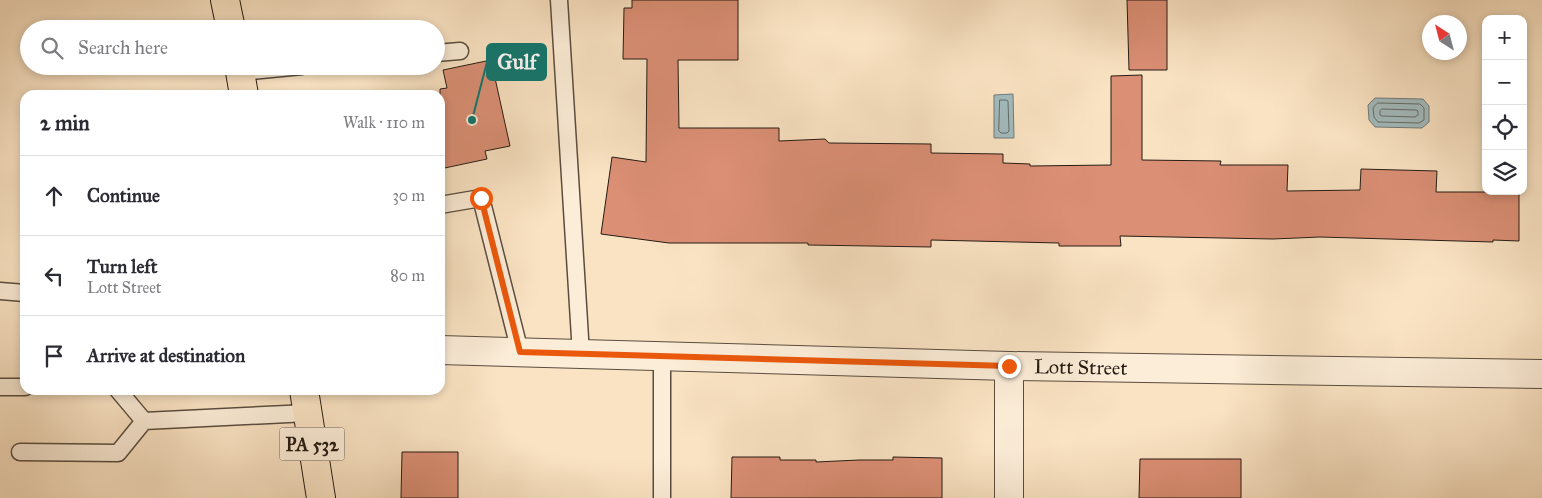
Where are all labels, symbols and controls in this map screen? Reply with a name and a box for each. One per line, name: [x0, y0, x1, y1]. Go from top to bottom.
north arrow: [1422, 15, 1467, 60]
map controls: [1482, 15, 1527, 195]
button: +: [1482, 15, 1527, 60]
search box: [20, 20, 445, 75]
icon: search: [38, 34, 66, 62]
text: Search here: [78, 36, 168, 59]
callout: Gulf: [487, 44, 546, 80]
text: Gulf: [497, 49, 541, 75]
button: −: [1482, 60, 1527, 105]
button: locate: [1482, 105, 1527, 150]
text: 2 min: [40, 110, 90, 136]
text: Walk · 110 m: [343, 113, 425, 132]
button: layers: [1482, 150, 1527, 195]
icon: ahead: [40, 182, 68, 210]
text: Continue: [87, 184, 160, 207]
text: 30 m: [392, 186, 425, 205]
route start: [470, 187, 493, 210]
text: Turn left: [87, 255, 157, 278]
icon: left: [40, 262, 68, 290]
text: 80 m: [390, 266, 425, 285]
text: Lott Street: [87, 278, 162, 297]
icon: arrive: [40, 342, 68, 370]
text: Arrive at destination: [87, 344, 245, 367]
street label: Lott Street: [1034, 354, 1128, 380]
route end: [998, 355, 1021, 378]
road number: PA 532: [280, 428, 344, 460]

